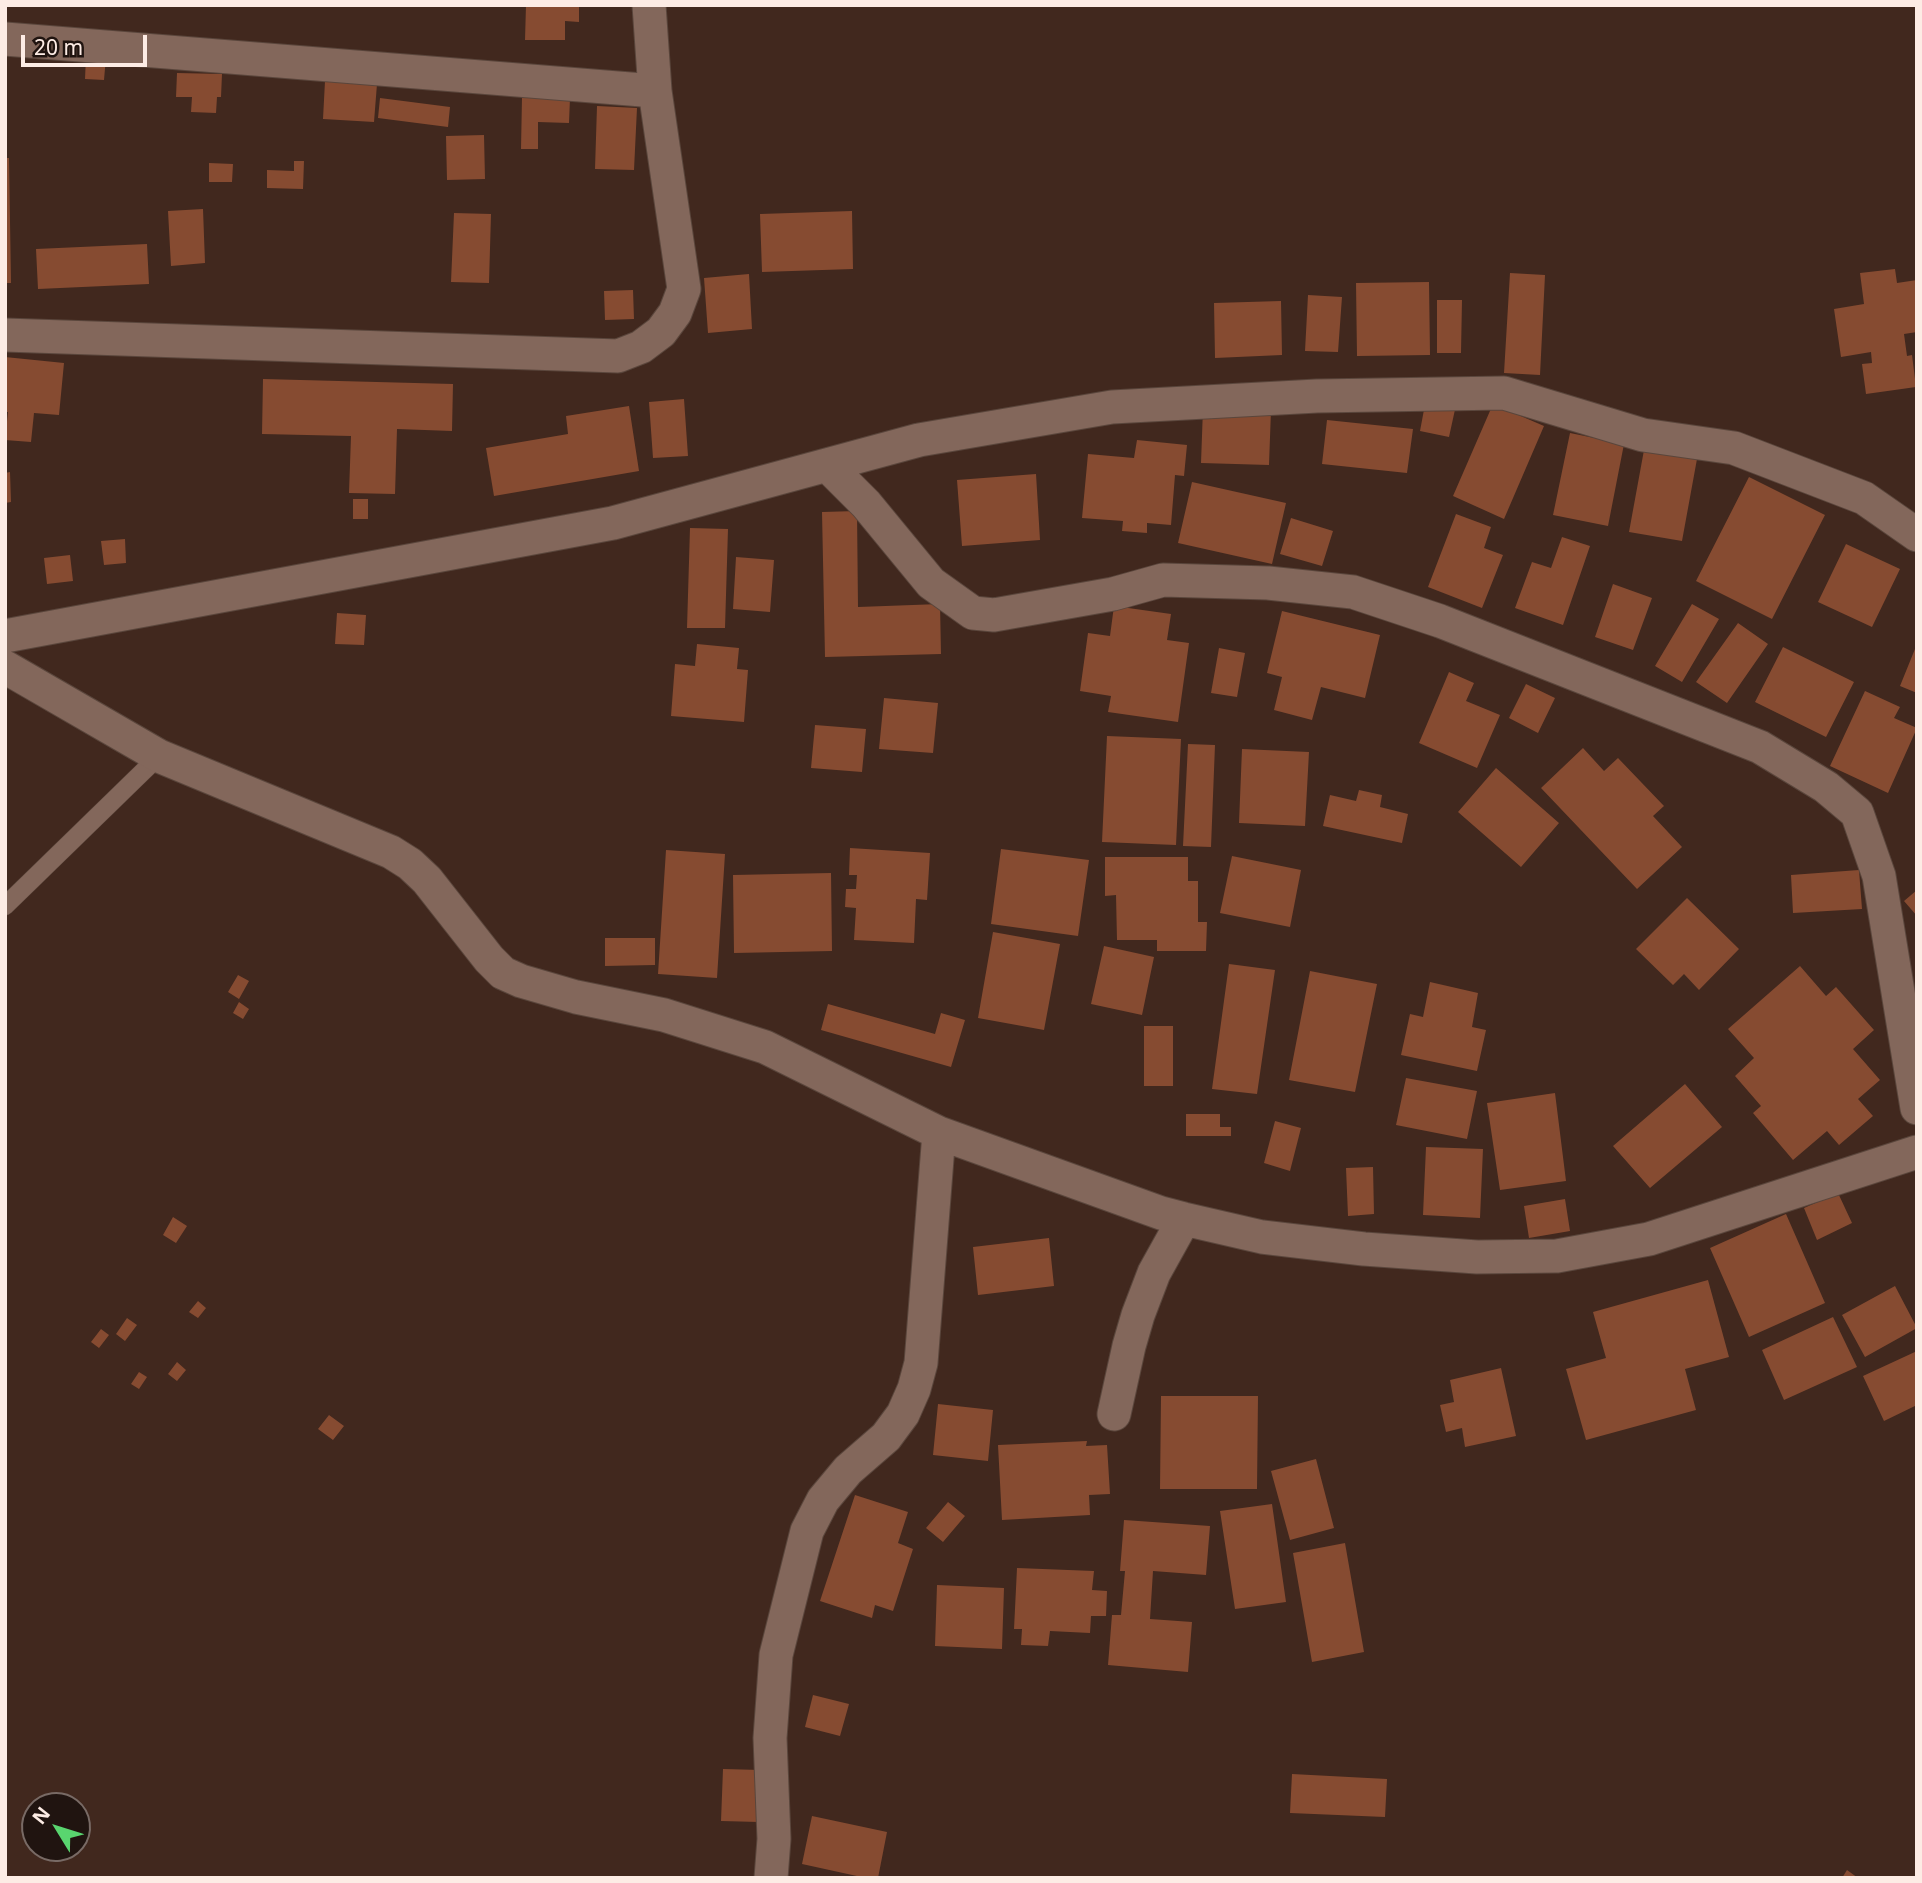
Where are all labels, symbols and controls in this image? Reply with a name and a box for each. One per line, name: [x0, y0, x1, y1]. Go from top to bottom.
scale bar: [24, 21, 150, 65]
text: 20 m: [34, 33, 83, 61]
north arrow: [21, 1792, 91, 1862]
text: N: [26, 1801, 56, 1829]

